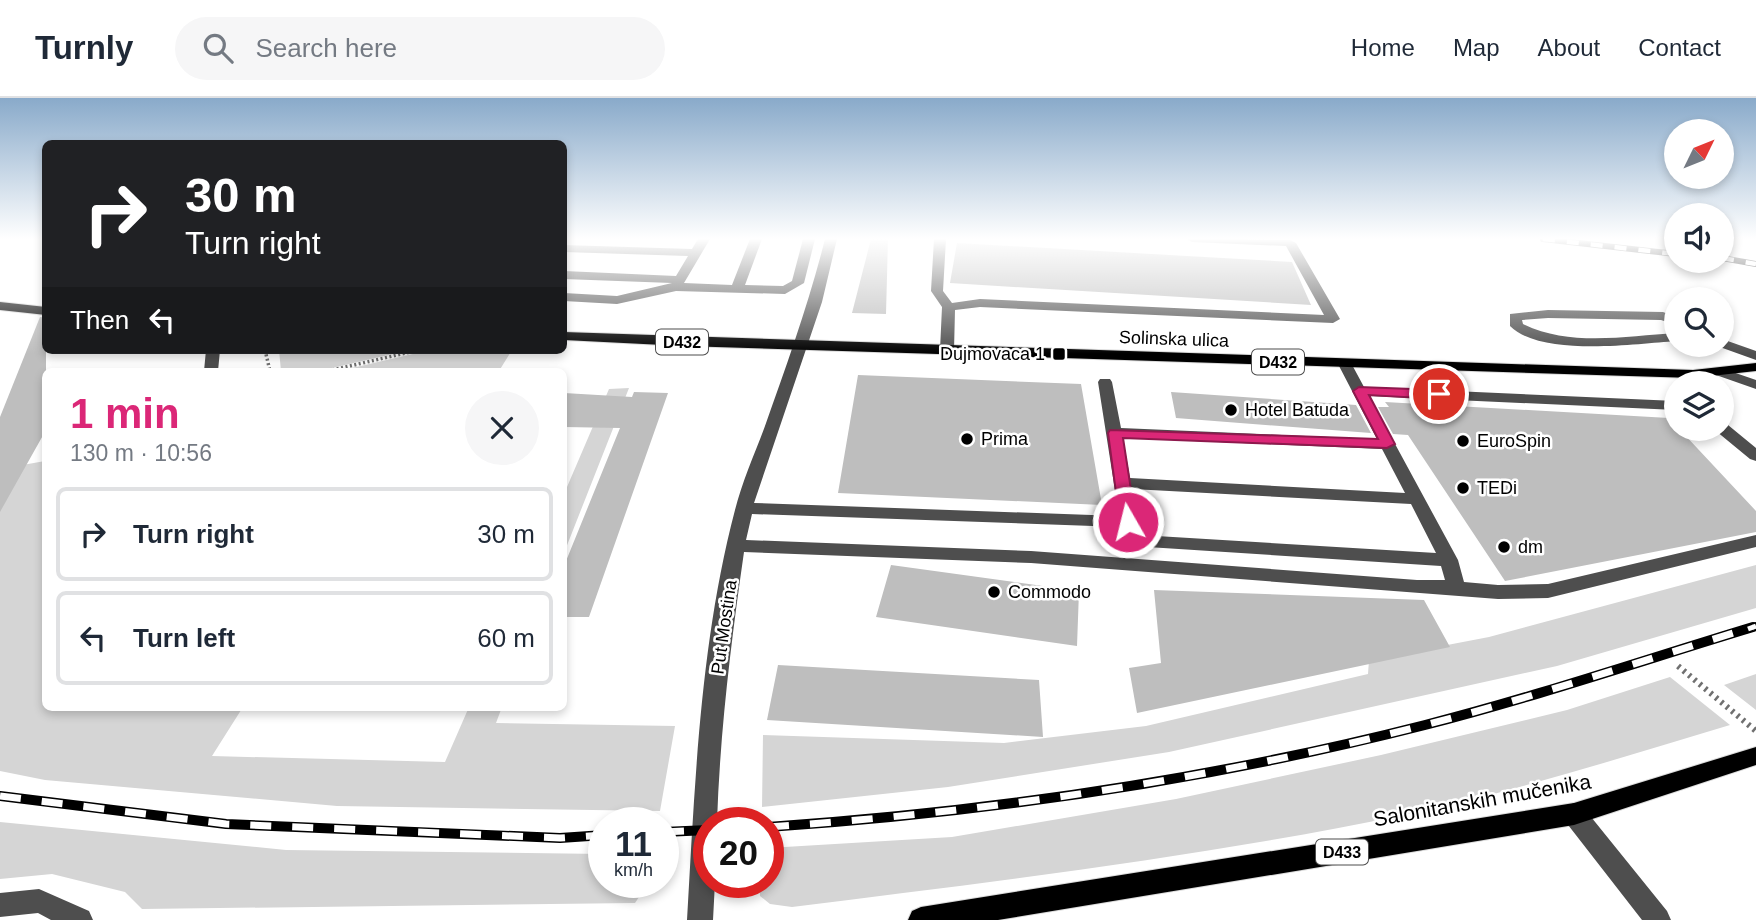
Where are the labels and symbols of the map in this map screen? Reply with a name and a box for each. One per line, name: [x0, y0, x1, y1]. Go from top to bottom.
north arrow: [1664, 119, 1734, 189]
street label: Solinska ulica: [1119, 327, 1230, 351]
road number: D432: [656, 330, 708, 354]
place label: Dujmovaca 1: [940, 344, 1045, 364]
marker: Dujmovaca 1: [1051, 346, 1067, 362]
road number: D432: [1252, 350, 1304, 374]
pin: [1409, 364, 1469, 424]
place label: Hotel Batuda: [1245, 400, 1350, 420]
marker: Hotel Batuda: [1223, 402, 1239, 418]
place label: Prima: [981, 429, 1029, 449]
marker: Prima: [959, 431, 975, 447]
place label: EuroSpin: [1477, 431, 1551, 451]
marker: EuroSpin: [1455, 433, 1471, 449]
place label: TEDi: [1477, 478, 1517, 498]
marker: TEDi: [1455, 480, 1471, 496]
position arrow: [1091, 485, 1165, 559]
place label: dm: [1518, 537, 1543, 557]
marker: dm: [1496, 539, 1512, 555]
street label: Put Mostina: [707, 578, 741, 675]
place label: Commodo: [1008, 582, 1091, 602]
marker: Commodo: [986, 584, 1002, 600]
street label: Salonitanskih mučenika: [1371, 769, 1593, 830]
speed limit sign: 20: [693, 807, 784, 898]
road number: D433: [1316, 839, 1368, 864]

